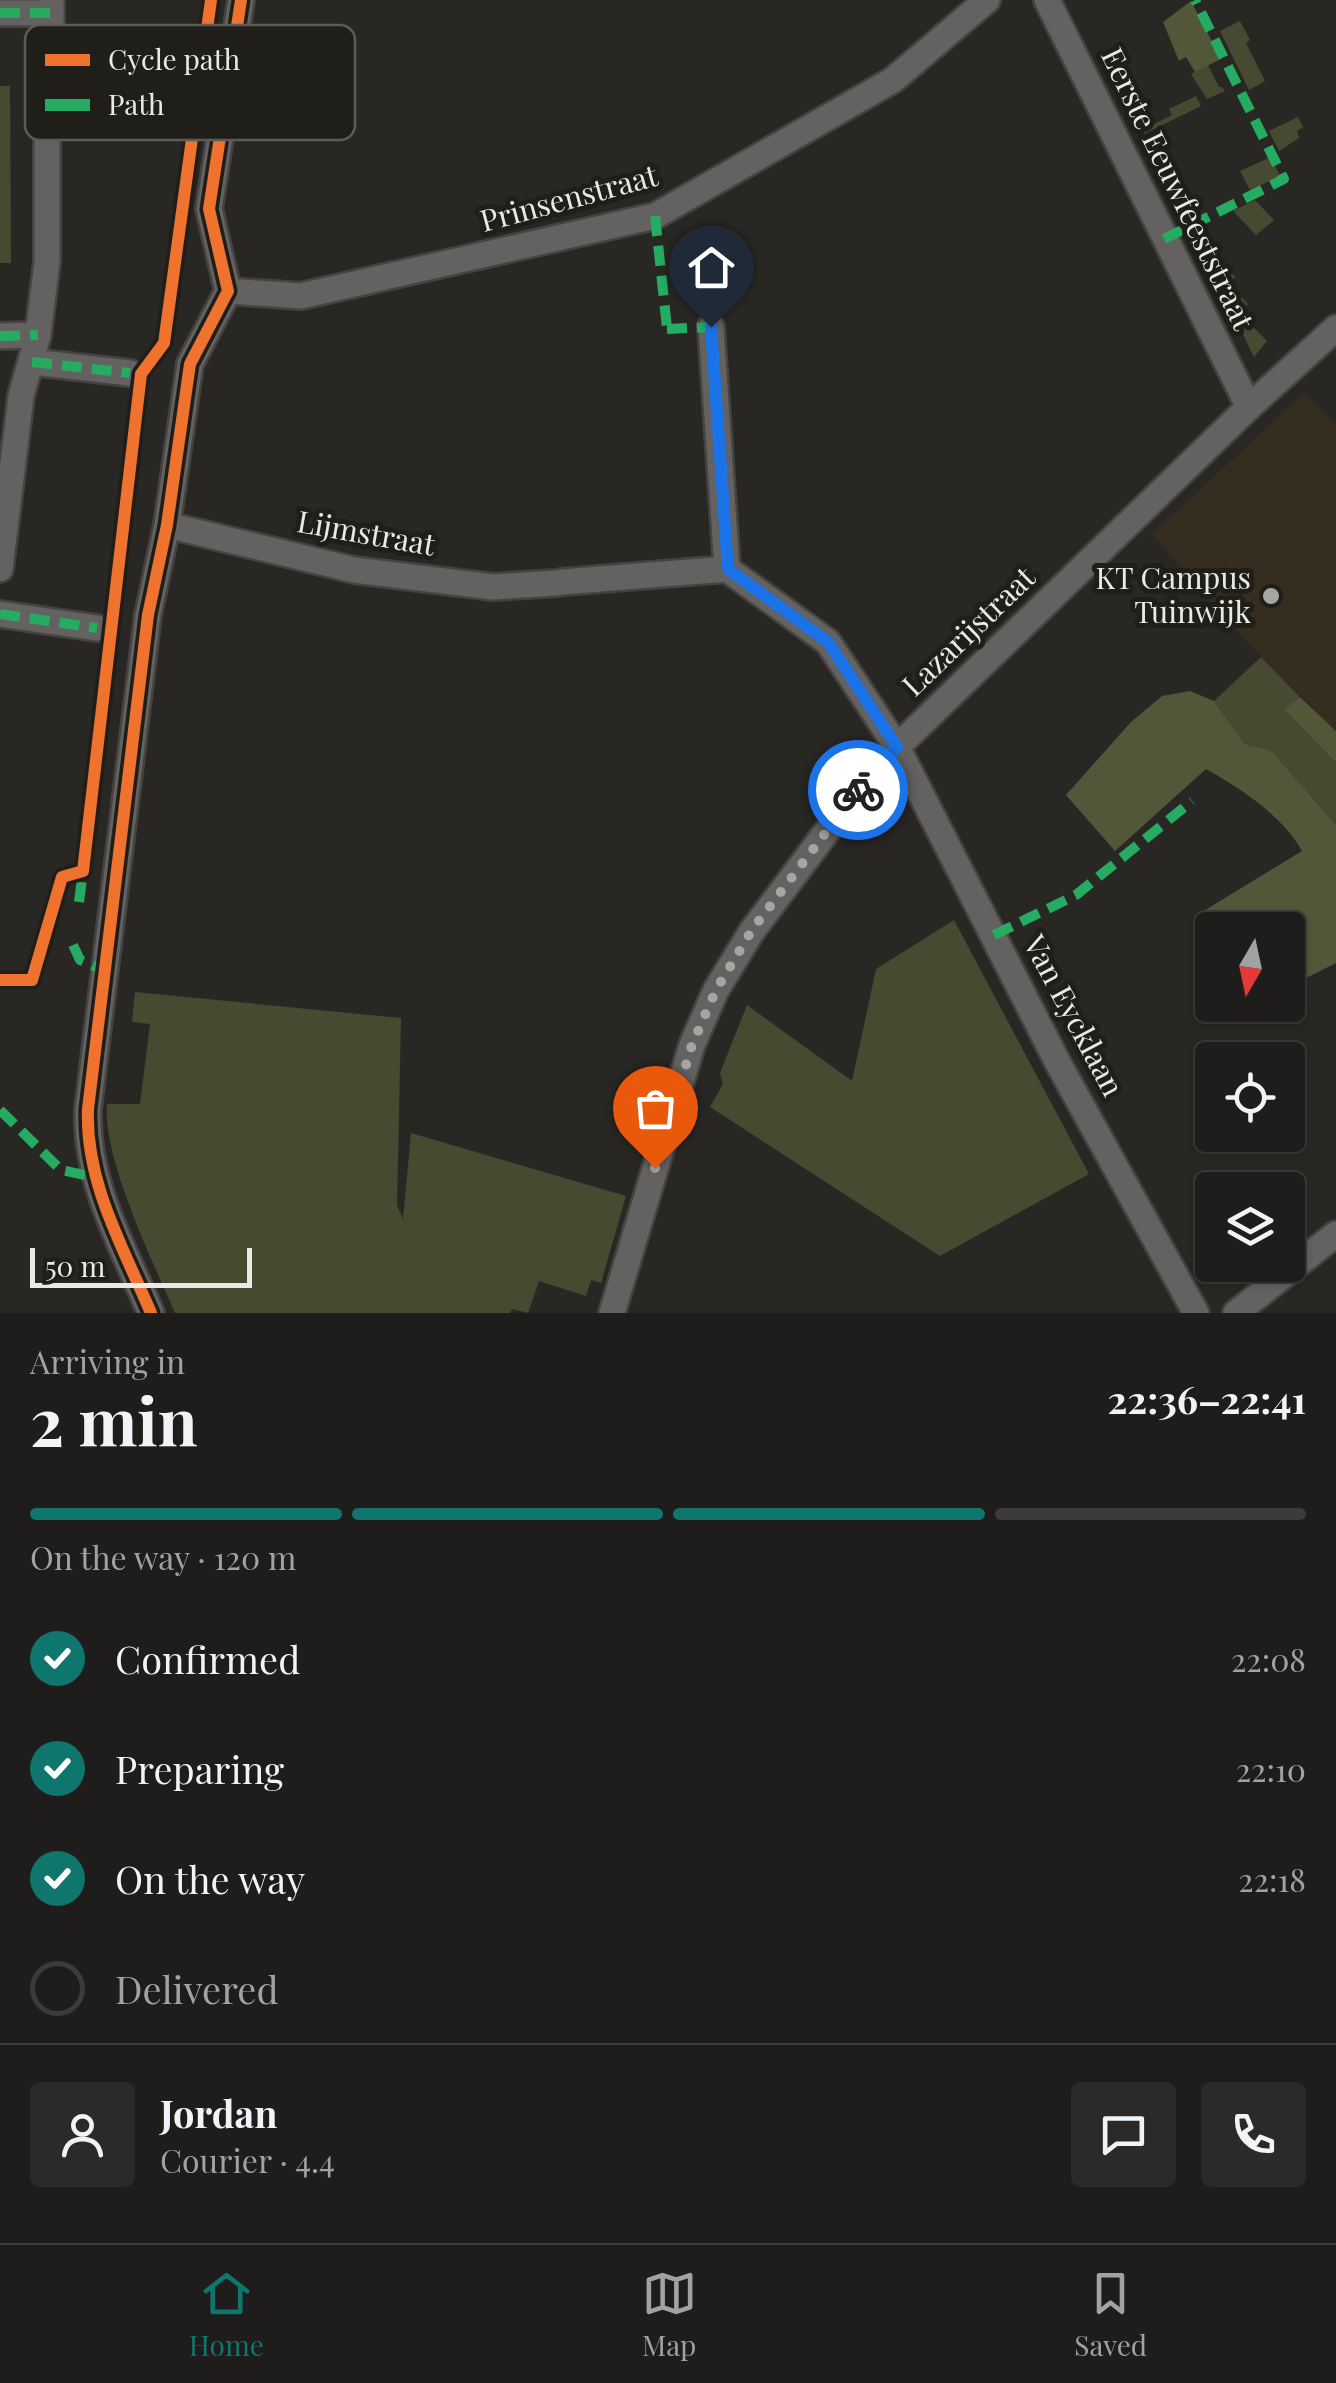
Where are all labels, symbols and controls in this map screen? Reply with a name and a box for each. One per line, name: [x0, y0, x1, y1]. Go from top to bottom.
legend: [25, 25, 355, 140]
text: Cycle path: [108, 40, 241, 77]
street label: Eerste Eeuwfeeststraat: [1093, 40, 1265, 336]
text: Path: [108, 85, 165, 122]
street label: Prinsenstraat: [475, 154, 662, 240]
pin: [669, 225, 754, 328]
icon: home: [684, 240, 739, 295]
street label: Lijmstraat: [294, 500, 439, 564]
street label: Lazarijstraat: [893, 557, 1043, 704]
place label: KT Campus Tuinwijk: [1095, 557, 1251, 631]
marker: KT Campus Tuinwijk: [1260, 585, 1282, 607]
courier: [808, 740, 908, 840]
icon: bike: [831, 763, 886, 818]
north arrow: [1195, 912, 1305, 1022]
map controls: [1195, 912, 1305, 1282]
street label: Van Eycklaan: [1015, 927, 1134, 1103]
button: locate: [1195, 1042, 1305, 1152]
pin: [613, 1066, 698, 1169]
icon: bag: [628, 1081, 683, 1136]
button: layers: [1195, 1172, 1305, 1282]
scale bar: [30, 1243, 252, 1288]
text: 50 m: [45, 1247, 105, 1284]
text: Arriving in: [30, 1339, 185, 1382]
text: 22:36–22:41: [1107, 1373, 1306, 1424]
text: 2 min: [30, 1376, 198, 1462]
text: On the way · 120 m: [30, 1535, 296, 1578]
icon: check: [30, 1631, 85, 1686]
text: Confirmed: [115, 1633, 300, 1684]
text: 22:08: [1231, 1637, 1306, 1680]
icon: check: [30, 1741, 85, 1796]
text: Preparing: [115, 1743, 284, 1794]
text: 22:10: [1236, 1747, 1306, 1790]
icon: check: [30, 1851, 85, 1906]
text: On the way: [115, 1853, 305, 1904]
text: 22:18: [1238, 1857, 1306, 1900]
text: Delivered: [115, 1963, 279, 2014]
button: person: [30, 2082, 135, 2187]
button: chat: [1071, 2082, 1176, 2187]
button: phone: [1201, 2082, 1306, 2187]
text: Jordan: [160, 2087, 278, 2138]
text: Courier · 4.4: [160, 2138, 335, 2181]
tab: Home: [189, 2266, 264, 2363]
tab: Map: [642, 2266, 697, 2363]
tab: Saved: [1074, 2266, 1147, 2363]

